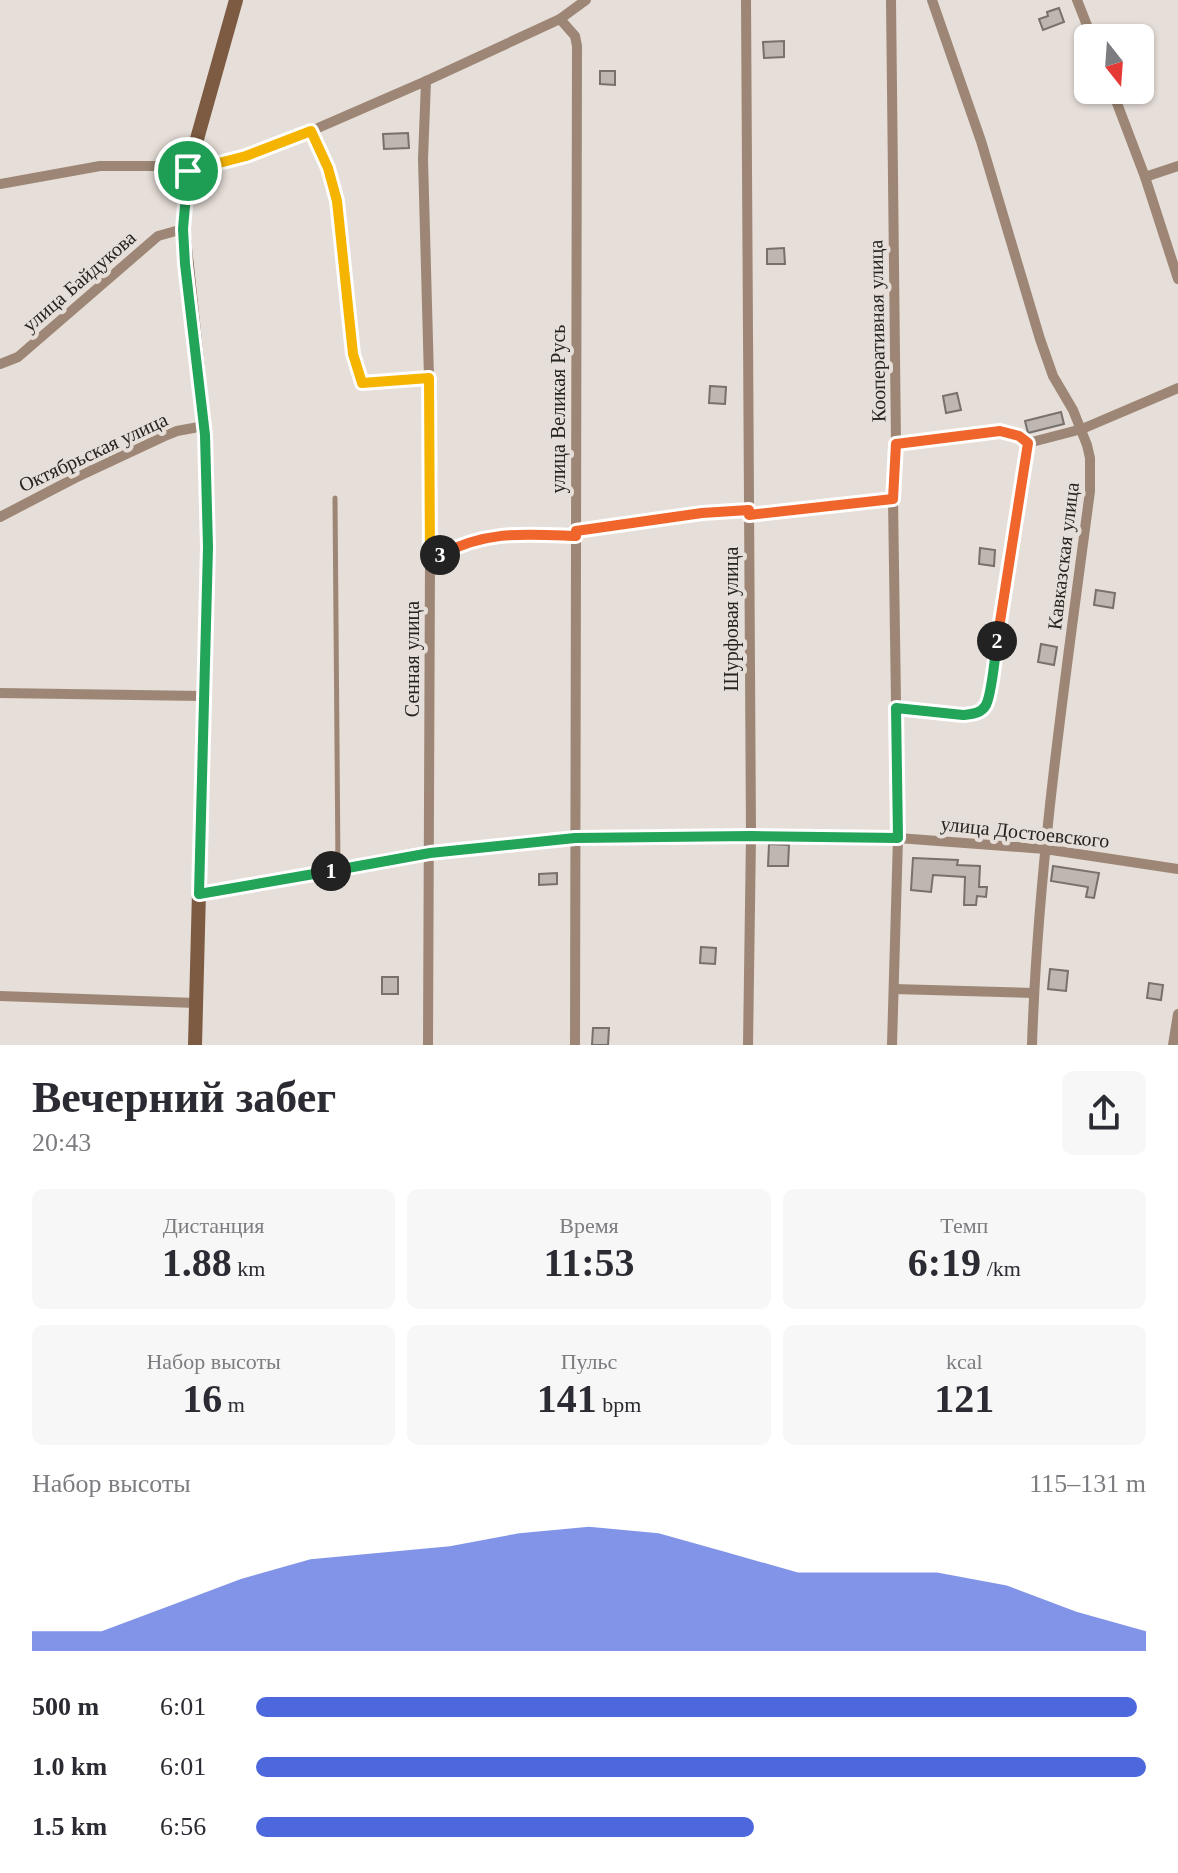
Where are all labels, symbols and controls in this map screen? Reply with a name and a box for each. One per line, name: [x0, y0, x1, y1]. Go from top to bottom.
north arrow: [1074, 24, 1154, 104]
map controls: [1074, 24, 1154, 104]
pin: [154, 137, 222, 205]
icon: arrive: [166, 149, 210, 193]
street label: улица Байдукова: [18, 226, 141, 337]
street label: Кооперативная улица: [864, 240, 891, 422]
street label: улица Великая Русь: [547, 325, 570, 493]
street label: Октябрьская улица: [15, 408, 171, 497]
street label: Кавказская улица: [1043, 481, 1084, 631]
pin: 3: [420, 535, 460, 575]
text: 3: [435, 542, 446, 567]
street label: Шурфовая улица: [720, 546, 743, 691]
street label: Сенная улица: [401, 601, 424, 717]
pin: 2: [977, 621, 1017, 661]
text: 2: [992, 628, 1003, 653]
street label: улица Достоевского: [939, 812, 1110, 853]
pin: 1: [311, 851, 351, 891]
text: 1: [326, 858, 337, 883]
button: share: [1062, 1071, 1146, 1155]
text: Вечерний забег: [32, 1073, 336, 1122]
text: 20:43: [32, 1128, 91, 1157]
text: Дистанция: [163, 1213, 264, 1238]
text: Время: [559, 1213, 619, 1238]
text: Темп: [940, 1213, 988, 1238]
text: 1.88: [162, 1240, 232, 1285]
text: 11:53: [543, 1240, 635, 1285]
text: 6:19: [908, 1240, 981, 1285]
text: km: [232, 1256, 265, 1281]
text: /km: [981, 1256, 1021, 1281]
text: Набор высоты: [146, 1349, 281, 1374]
text: Пульс: [561, 1349, 617, 1374]
text: kcal: [946, 1349, 983, 1374]
text: 16: [182, 1376, 222, 1421]
text: 141: [537, 1376, 597, 1421]
text: 121: [934, 1376, 994, 1421]
text: m: [222, 1392, 245, 1417]
text: bpm: [597, 1392, 641, 1417]
text: Набор высоты: [32, 1469, 191, 1498]
text: 115–131 m: [1029, 1469, 1146, 1498]
text: 500 m: [32, 1692, 99, 1721]
text: 6:01: [160, 1692, 206, 1721]
text: 1.0 km: [32, 1752, 107, 1781]
text: 6:01: [160, 1752, 206, 1781]
text: 1.5 km: [32, 1812, 107, 1841]
text: 6:56: [160, 1812, 206, 1841]

